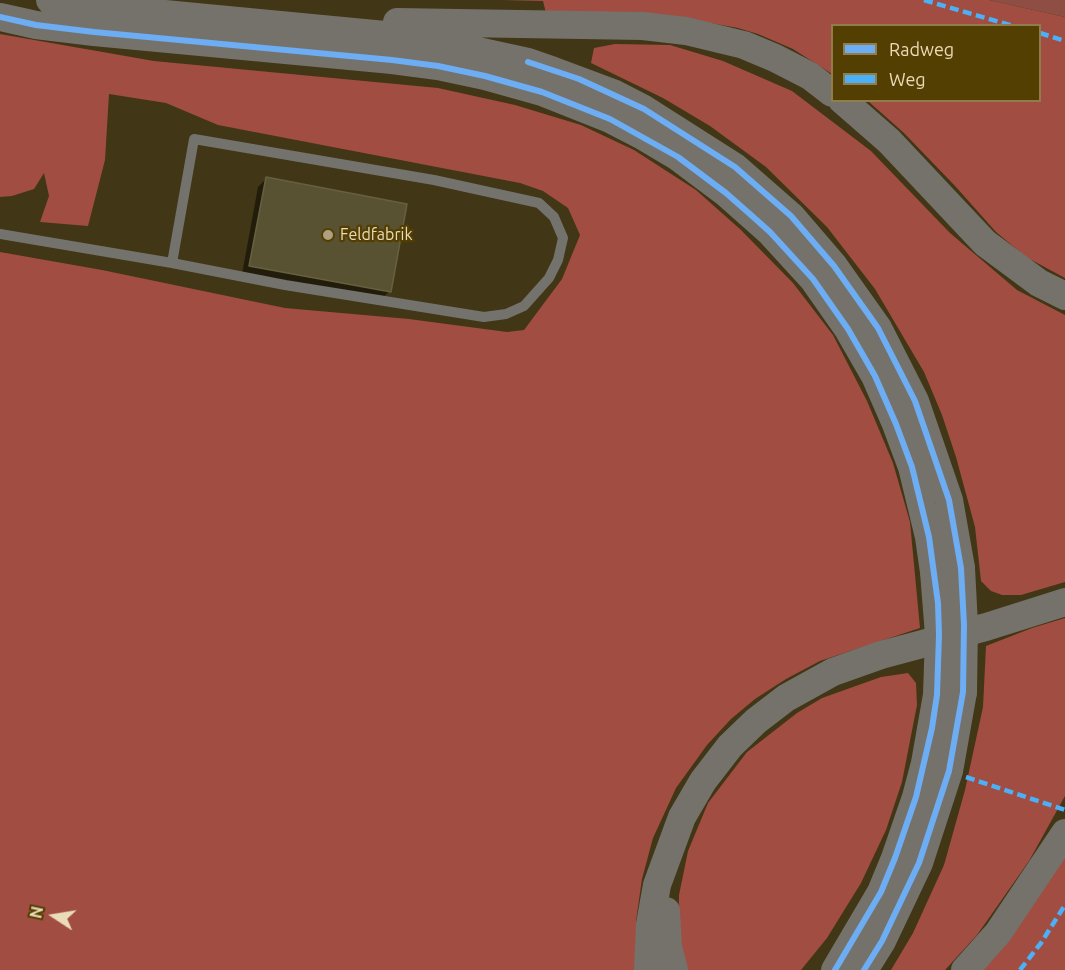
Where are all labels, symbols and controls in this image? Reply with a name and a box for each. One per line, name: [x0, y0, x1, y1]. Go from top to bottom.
legend: [831, 24, 1041, 102]
text: Radweg: [889, 39, 954, 59]
text: Weg: [889, 69, 926, 89]
place label: Feldfabrik: [340, 225, 412, 245]
marker: Feldfabrik: [321, 228, 335, 242]
north arrow: [24, 886, 84, 946]
text: N: [26, 905, 46, 920]

